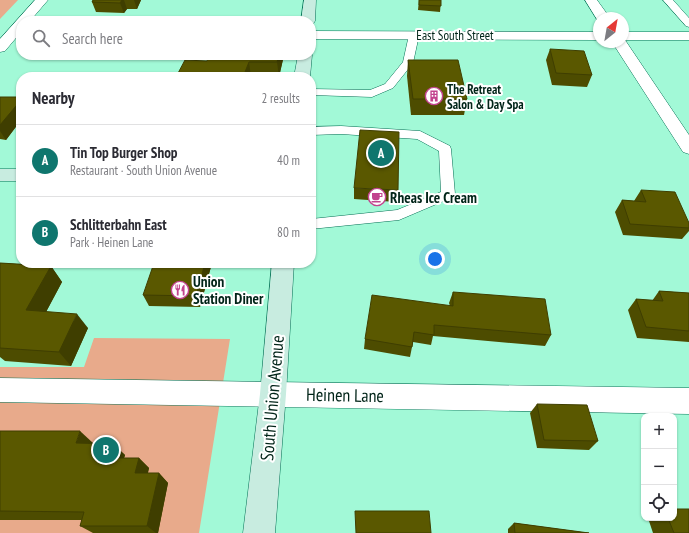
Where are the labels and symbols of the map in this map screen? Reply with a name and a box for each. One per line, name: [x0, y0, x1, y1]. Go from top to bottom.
north arrow: [593, 12, 629, 48]
street label: East South Street: [416, 27, 494, 44]
place label: The Retreat Salon & Day Spa: [447, 81, 524, 113]
building icon: The Retreat Salon & Day Spa: [424, 86, 444, 106]
pin: A: [368, 138, 394, 168]
cafe icon: Rheas Ice Cream: [367, 187, 387, 207]
place label: Rheas Ice Cream: [390, 188, 477, 207]
your location: [425, 249, 445, 269]
place label: Union Station Diner: [193, 272, 264, 308]
restaurant icon: Union Station Diner: [170, 280, 190, 300]
street label: South Union Avenue: [255, 334, 289, 462]
street label: Heinen Lane: [306, 383, 384, 407]
pin: B: [93, 435, 119, 465]

